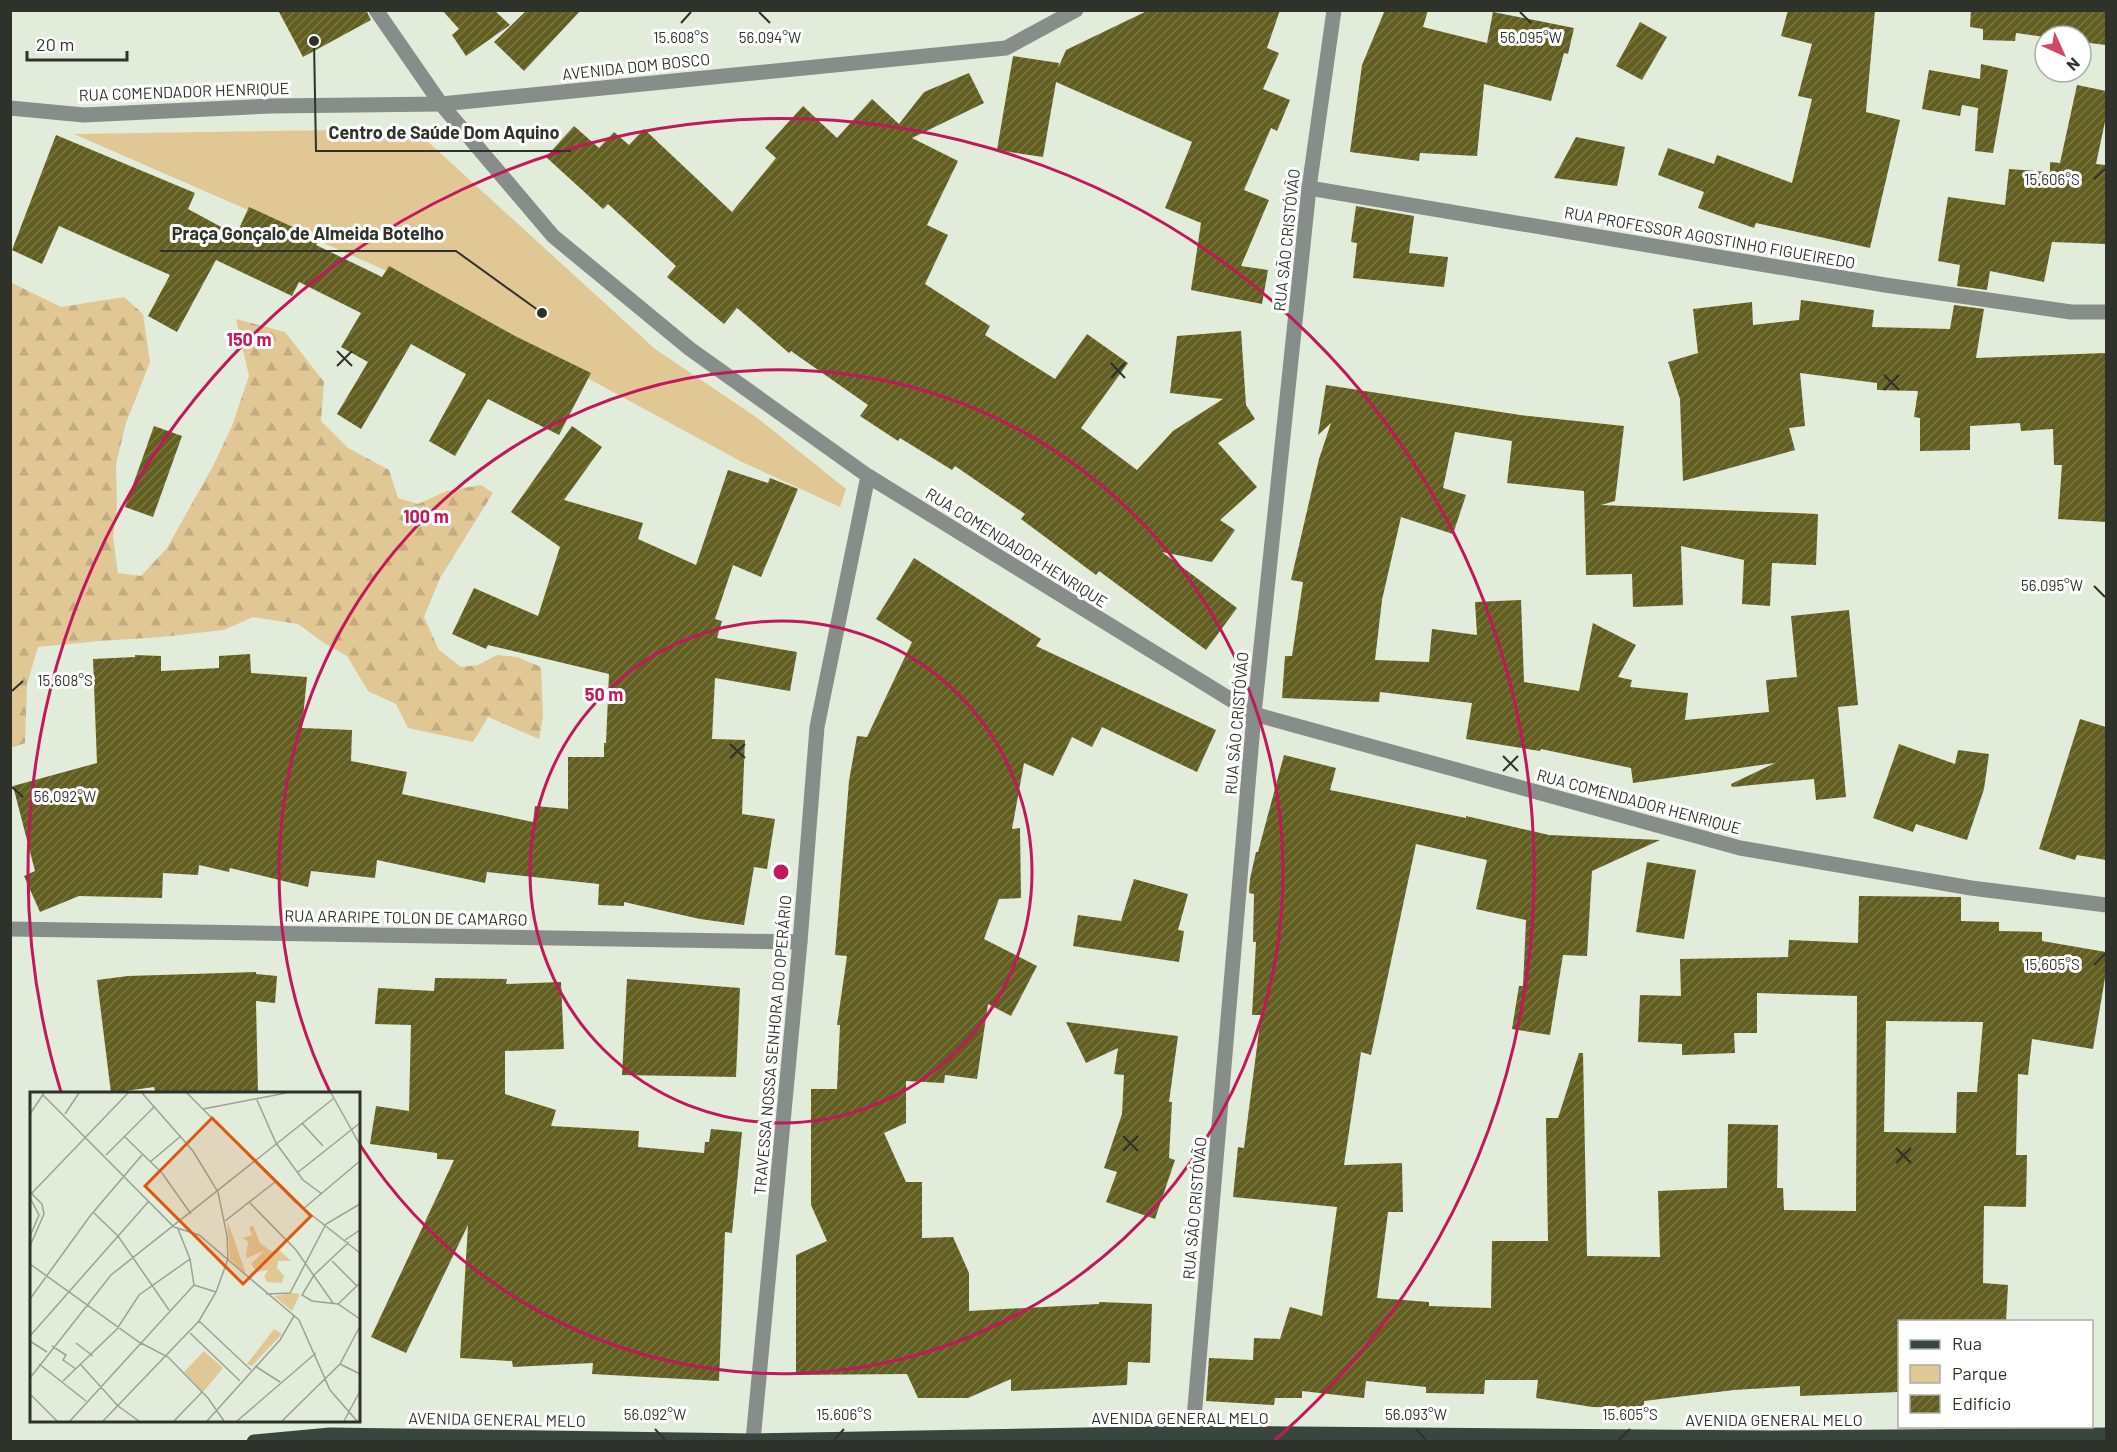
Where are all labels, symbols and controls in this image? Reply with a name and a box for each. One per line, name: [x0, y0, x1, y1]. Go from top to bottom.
scale bar: [27, 24, 128, 62]
north arrow: [2033, 24, 2093, 84]
text: 15.608°S: [653, 28, 709, 46]
text: 56.094°W: [739, 28, 801, 46]
text: 56.095°W: [1500, 28, 1562, 46]
text: 20 m: [36, 33, 74, 55]
street label: AVENIDA DOM BOSCO: [561, 49, 711, 83]
text: N: [2063, 54, 2084, 75]
street label: RUA COMENDADOR HENRIQUE: [78, 78, 290, 104]
callout: Centro de Saúde Dom Aquino: [316, 115, 571, 151]
text: Centro de Saúde Dom Aquino: [329, 121, 559, 143]
street label: RUA SÃO CRISTÓVÃO: [1269, 168, 1303, 312]
text: 15.606°S: [2024, 170, 2080, 188]
street label: RUA PROFESSOR AGOSTINHO FIGUEIREDO: [1563, 202, 1857, 272]
callout: Praça Gonçalo de Almeida Botelho: [160, 215, 456, 251]
text: Praça Gonçalo de Almeida Botelho: [172, 222, 444, 244]
text: 150 m: [227, 328, 271, 350]
street label: RUA COMENDADOR HENRIQUE: [923, 483, 1111, 611]
text: 100 m: [403, 505, 449, 527]
text: 56.095°W: [2021, 576, 2083, 594]
street label: RUA SÃO CRISTÓVÃO: [1220, 651, 1252, 795]
text: 15.608°S: [37, 671, 93, 689]
text: 50 m: [585, 683, 623, 705]
street label: RUA COMENDADOR HENRIQUE: [1535, 765, 1743, 837]
text: 56.092°W: [34, 787, 96, 805]
centre of rings: [771, 862, 791, 882]
street label: TRAVESSA NOSSA SENHORA DO OPERÁRIO: [749, 894, 795, 1196]
street label: RUA ARARIPE TOLON DE CAMARGO: [284, 905, 528, 929]
text: 15.605°S: [2024, 955, 2080, 973]
inset map: [30, 1092, 360, 1422]
street label: RUA SÃO CRISTÓVÃO: [1178, 1136, 1210, 1280]
legend: [1898, 1320, 2093, 1428]
text: Rua: [1952, 1332, 1982, 1354]
text: Parque: [1952, 1362, 2007, 1384]
text: Edifício: [1952, 1392, 2011, 1414]
text: 56.092°W: [624, 1405, 686, 1423]
text: 15.606°S: [816, 1405, 872, 1423]
text: 56.093°W: [1385, 1405, 1447, 1423]
text: 15.605°S: [1602, 1405, 1658, 1423]
street label: AVENIDA GENERAL MELO: [408, 1408, 586, 1430]
street label: AVENIDA GENERAL MELO: [1091, 1408, 1269, 1427]
street label: AVENIDA GENERAL MELO: [1685, 1410, 1863, 1429]

